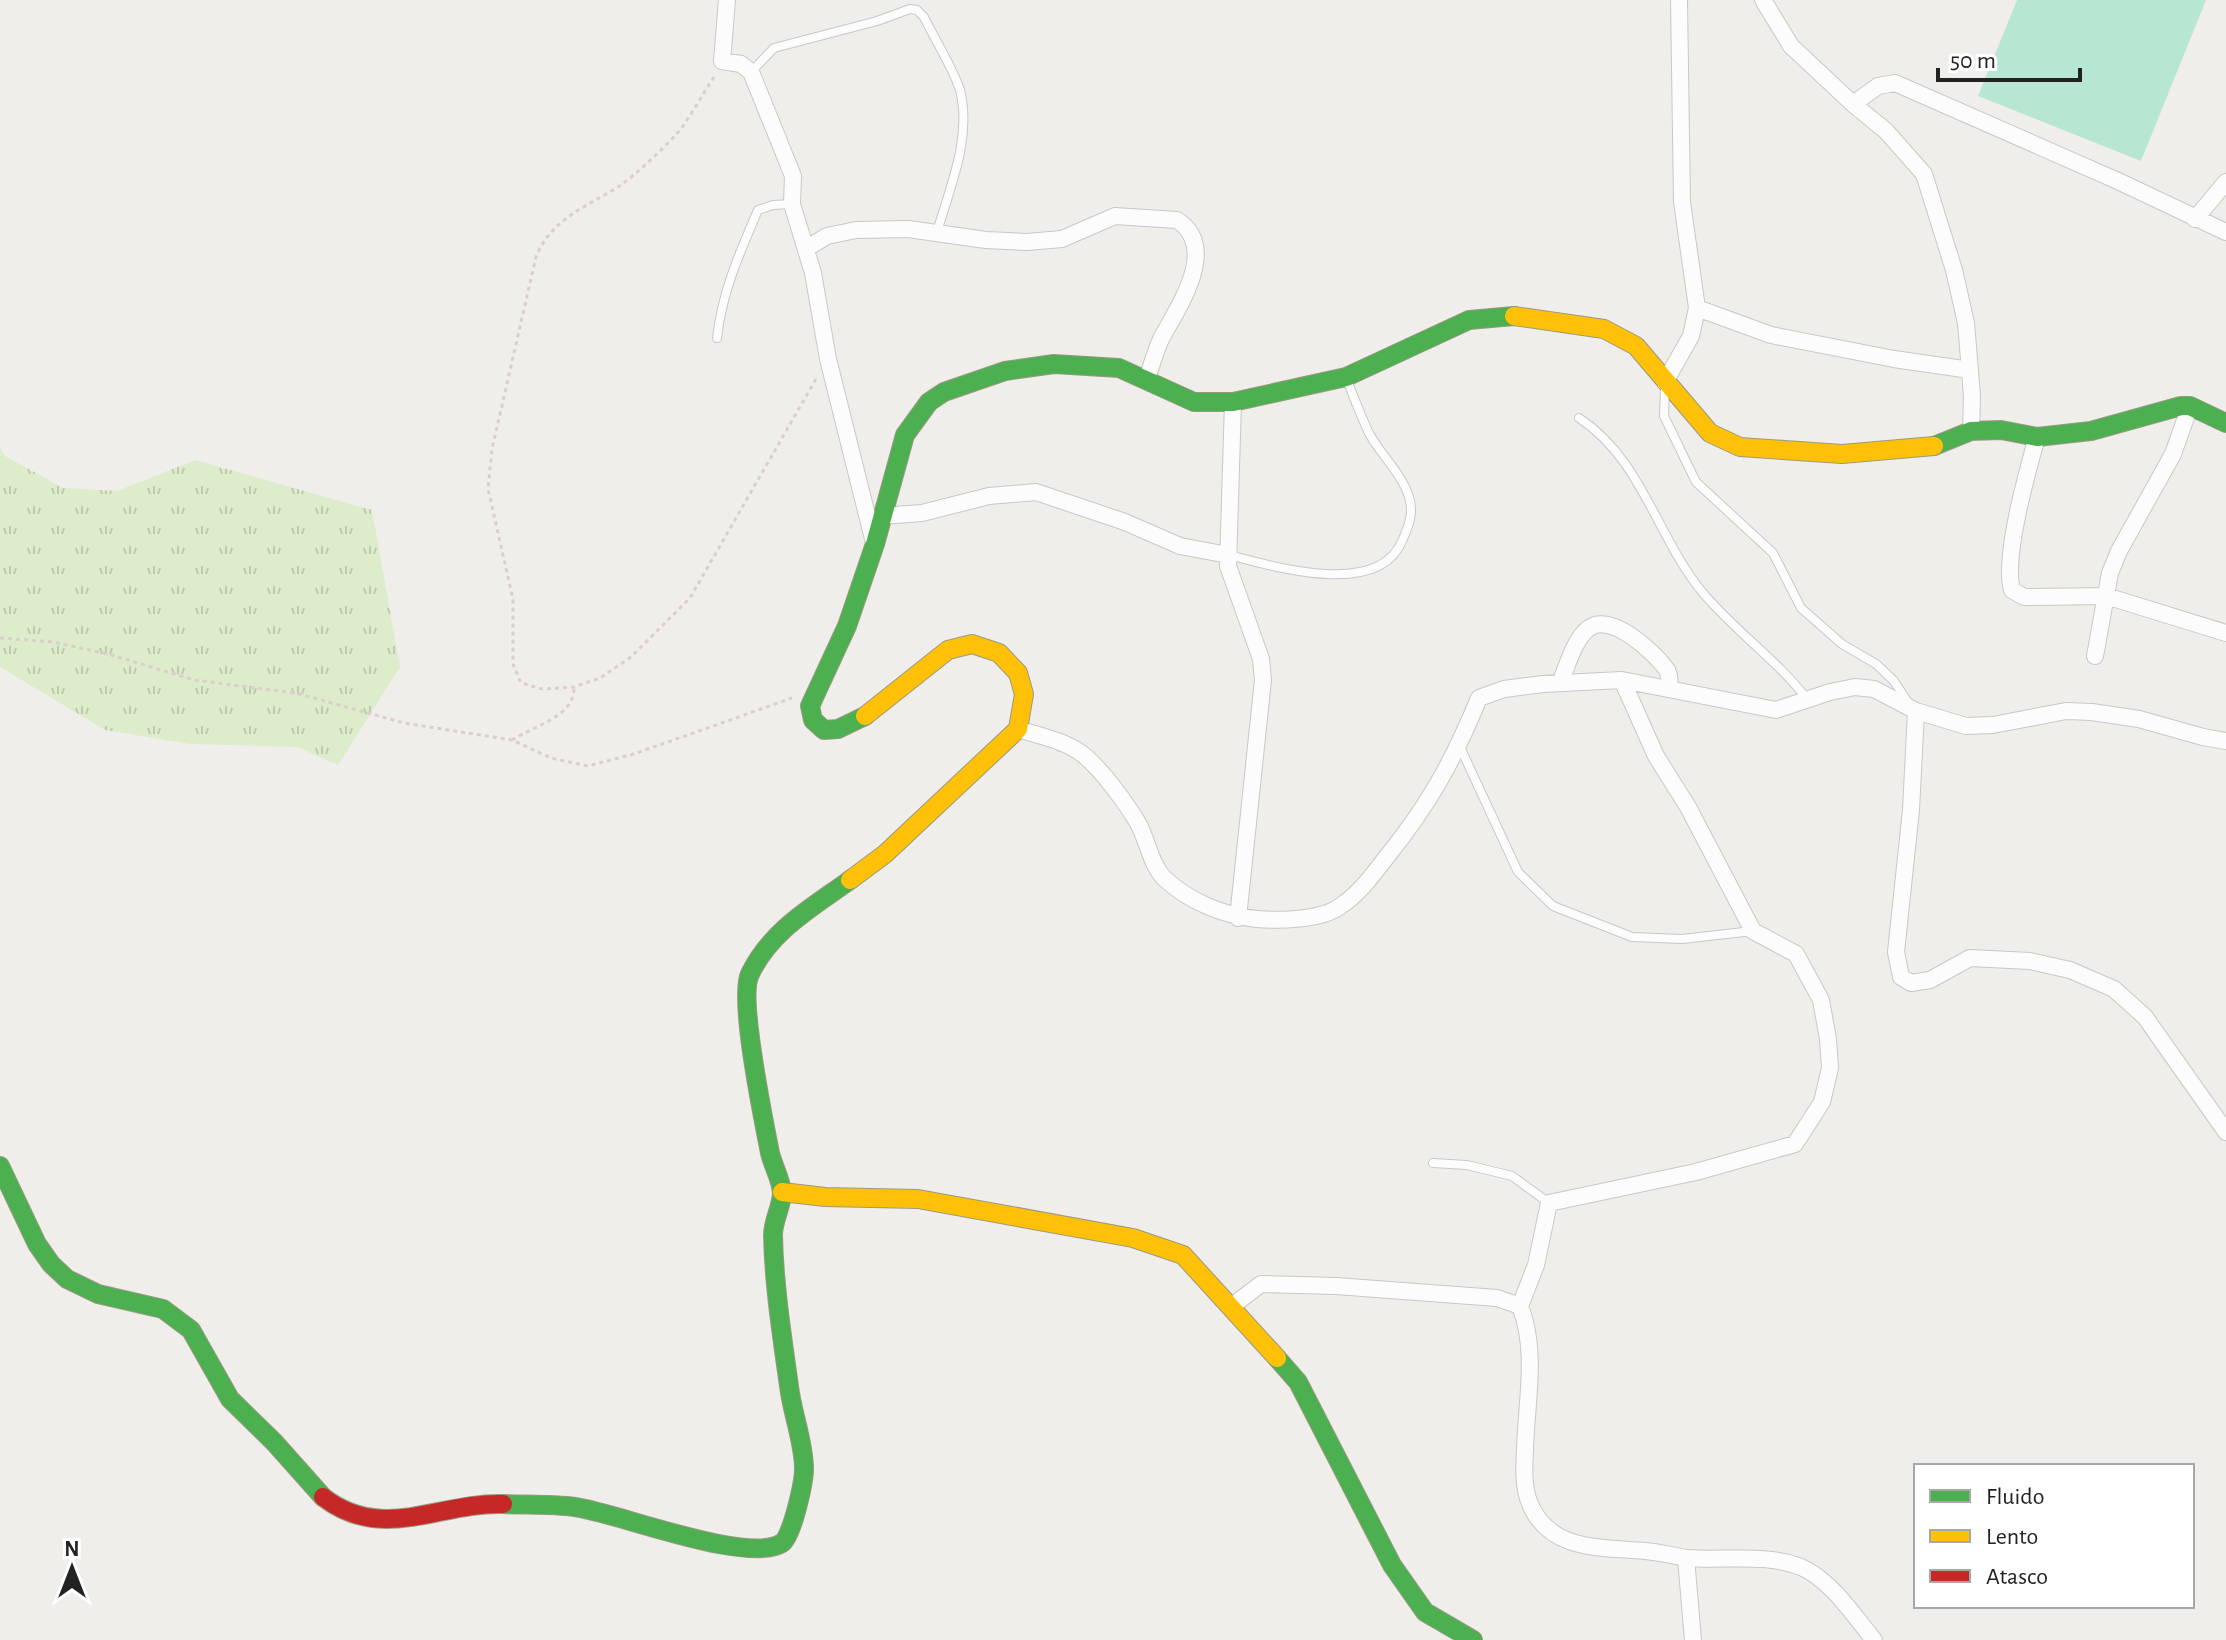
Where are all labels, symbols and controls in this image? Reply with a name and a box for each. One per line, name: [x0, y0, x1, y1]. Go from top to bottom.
scale bar: [1938, 32, 2080, 82]
text: 50 m: [1950, 49, 1996, 73]
legend: [1914, 1464, 2194, 1608]
text: Fluido: [1986, 1485, 2045, 1509]
text: Lento: [1986, 1525, 2038, 1549]
north arrow: [32, 1528, 112, 1608]
text: N: [64, 1538, 80, 1560]
text: Atasco: [1986, 1565, 2048, 1589]

